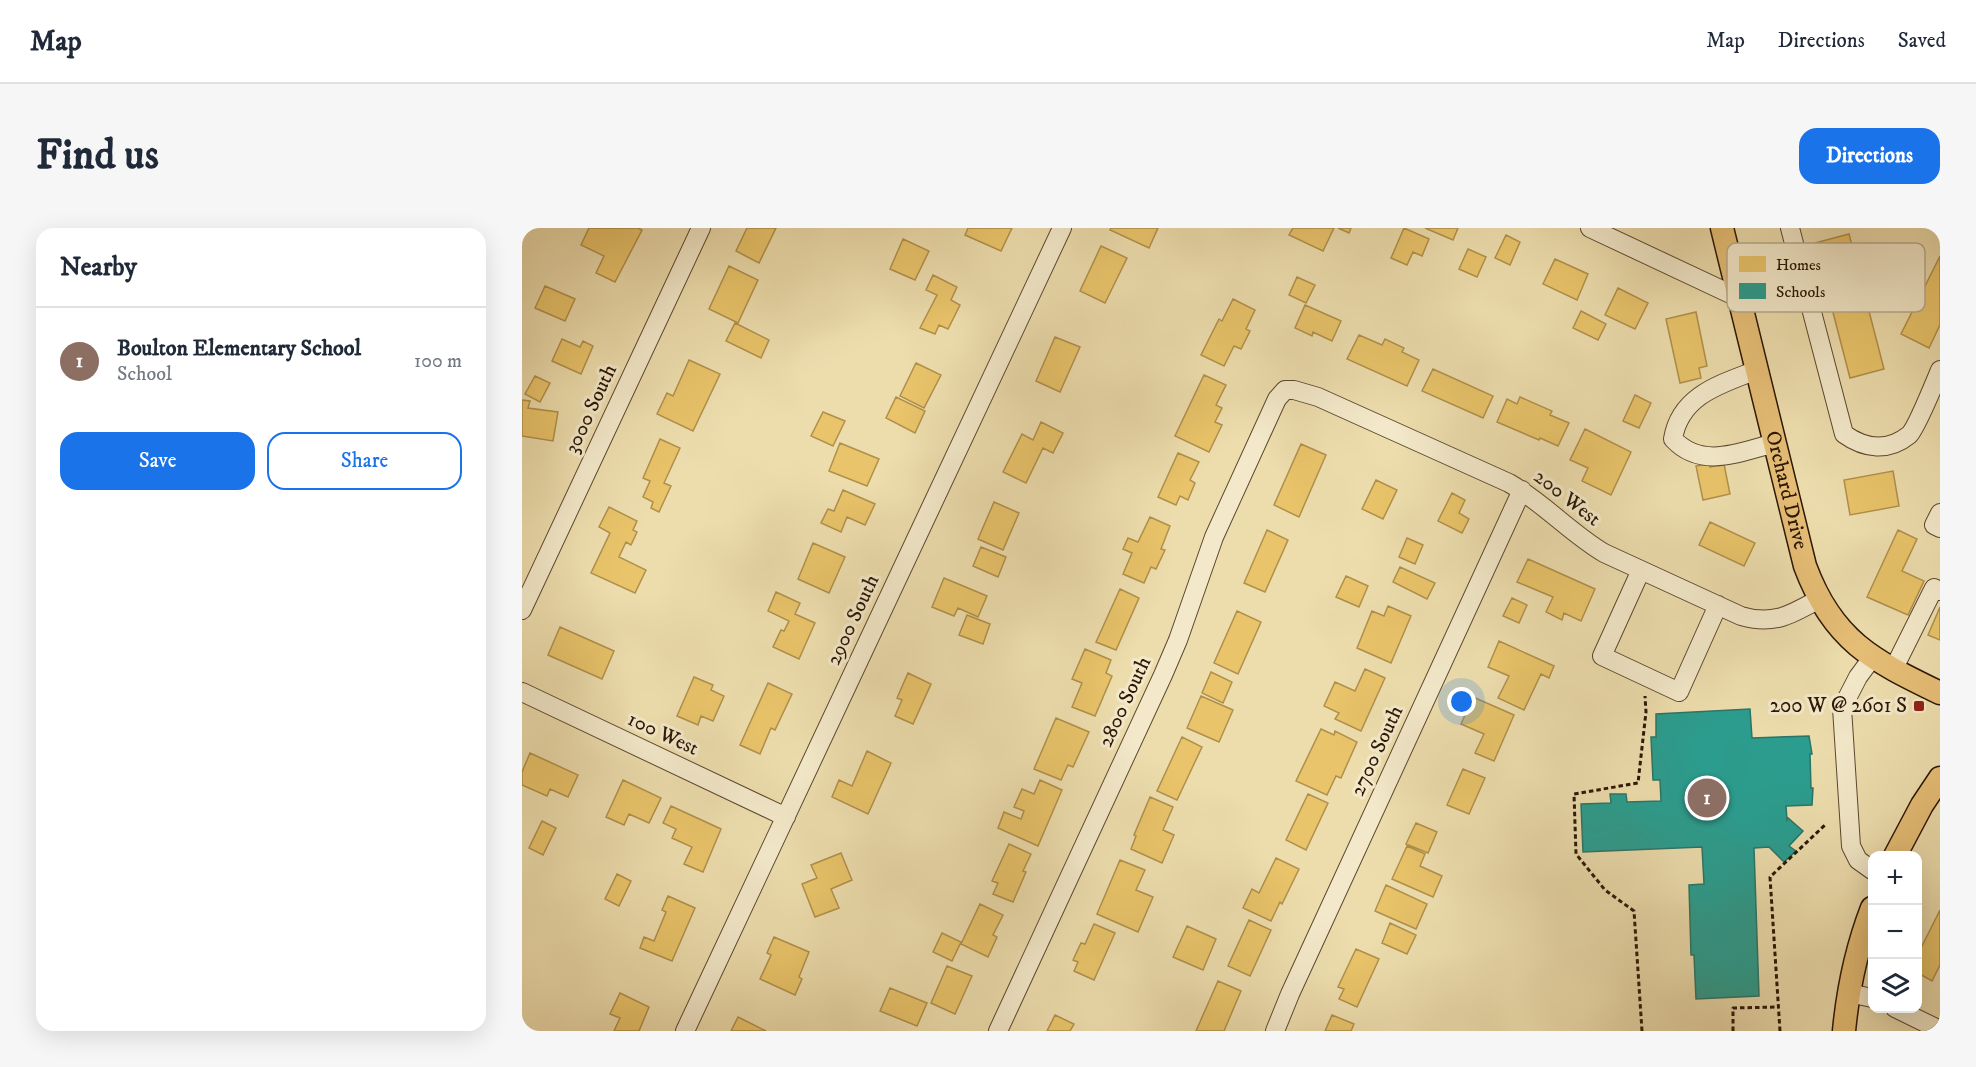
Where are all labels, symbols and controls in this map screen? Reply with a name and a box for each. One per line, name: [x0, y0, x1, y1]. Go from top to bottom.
text: Map: [30, 24, 82, 59]
text: Map: [1706, 28, 1745, 54]
text: Directions: [1778, 28, 1865, 54]
text: Saved: [1898, 28, 1946, 54]
button: Directions: [1799, 128, 1940, 184]
text: Find us: [36, 130, 159, 182]
legend: [1727, 243, 1925, 312]
text: Nearby: [60, 251, 137, 284]
text: Homes: [1776, 255, 1821, 275]
text: Schools: [1776, 282, 1825, 302]
text: Boulton Elementary School: [117, 335, 361, 362]
text: 1: [76, 349, 83, 374]
text: 100 m: [414, 349, 462, 374]
street label: 3000 South: [559, 360, 623, 458]
text: School: [117, 362, 172, 387]
street label: Orchard Drive: [1759, 428, 1814, 552]
button: Save: [60, 432, 255, 490]
button: Share: [267, 432, 462, 490]
street label: 200 West: [1528, 464, 1606, 532]
street label: 2900 South: [821, 571, 885, 669]
street label: 2800 South: [1093, 653, 1157, 751]
your location: [1447, 687, 1476, 716]
place label: 200 W @ 2601 S: [1770, 693, 1907, 719]
marker: 200 W @ 2601 S: [1912, 699, 1926, 713]
street label: 2700 South: [1345, 702, 1409, 800]
street label: 100 West: [623, 706, 703, 762]
pin: 1: [1688, 776, 1726, 820]
map controls: [1868, 851, 1922, 1013]
button: +: [1868, 851, 1922, 905]
button: −: [1868, 905, 1922, 959]
button: layers: [1868, 959, 1922, 1013]

